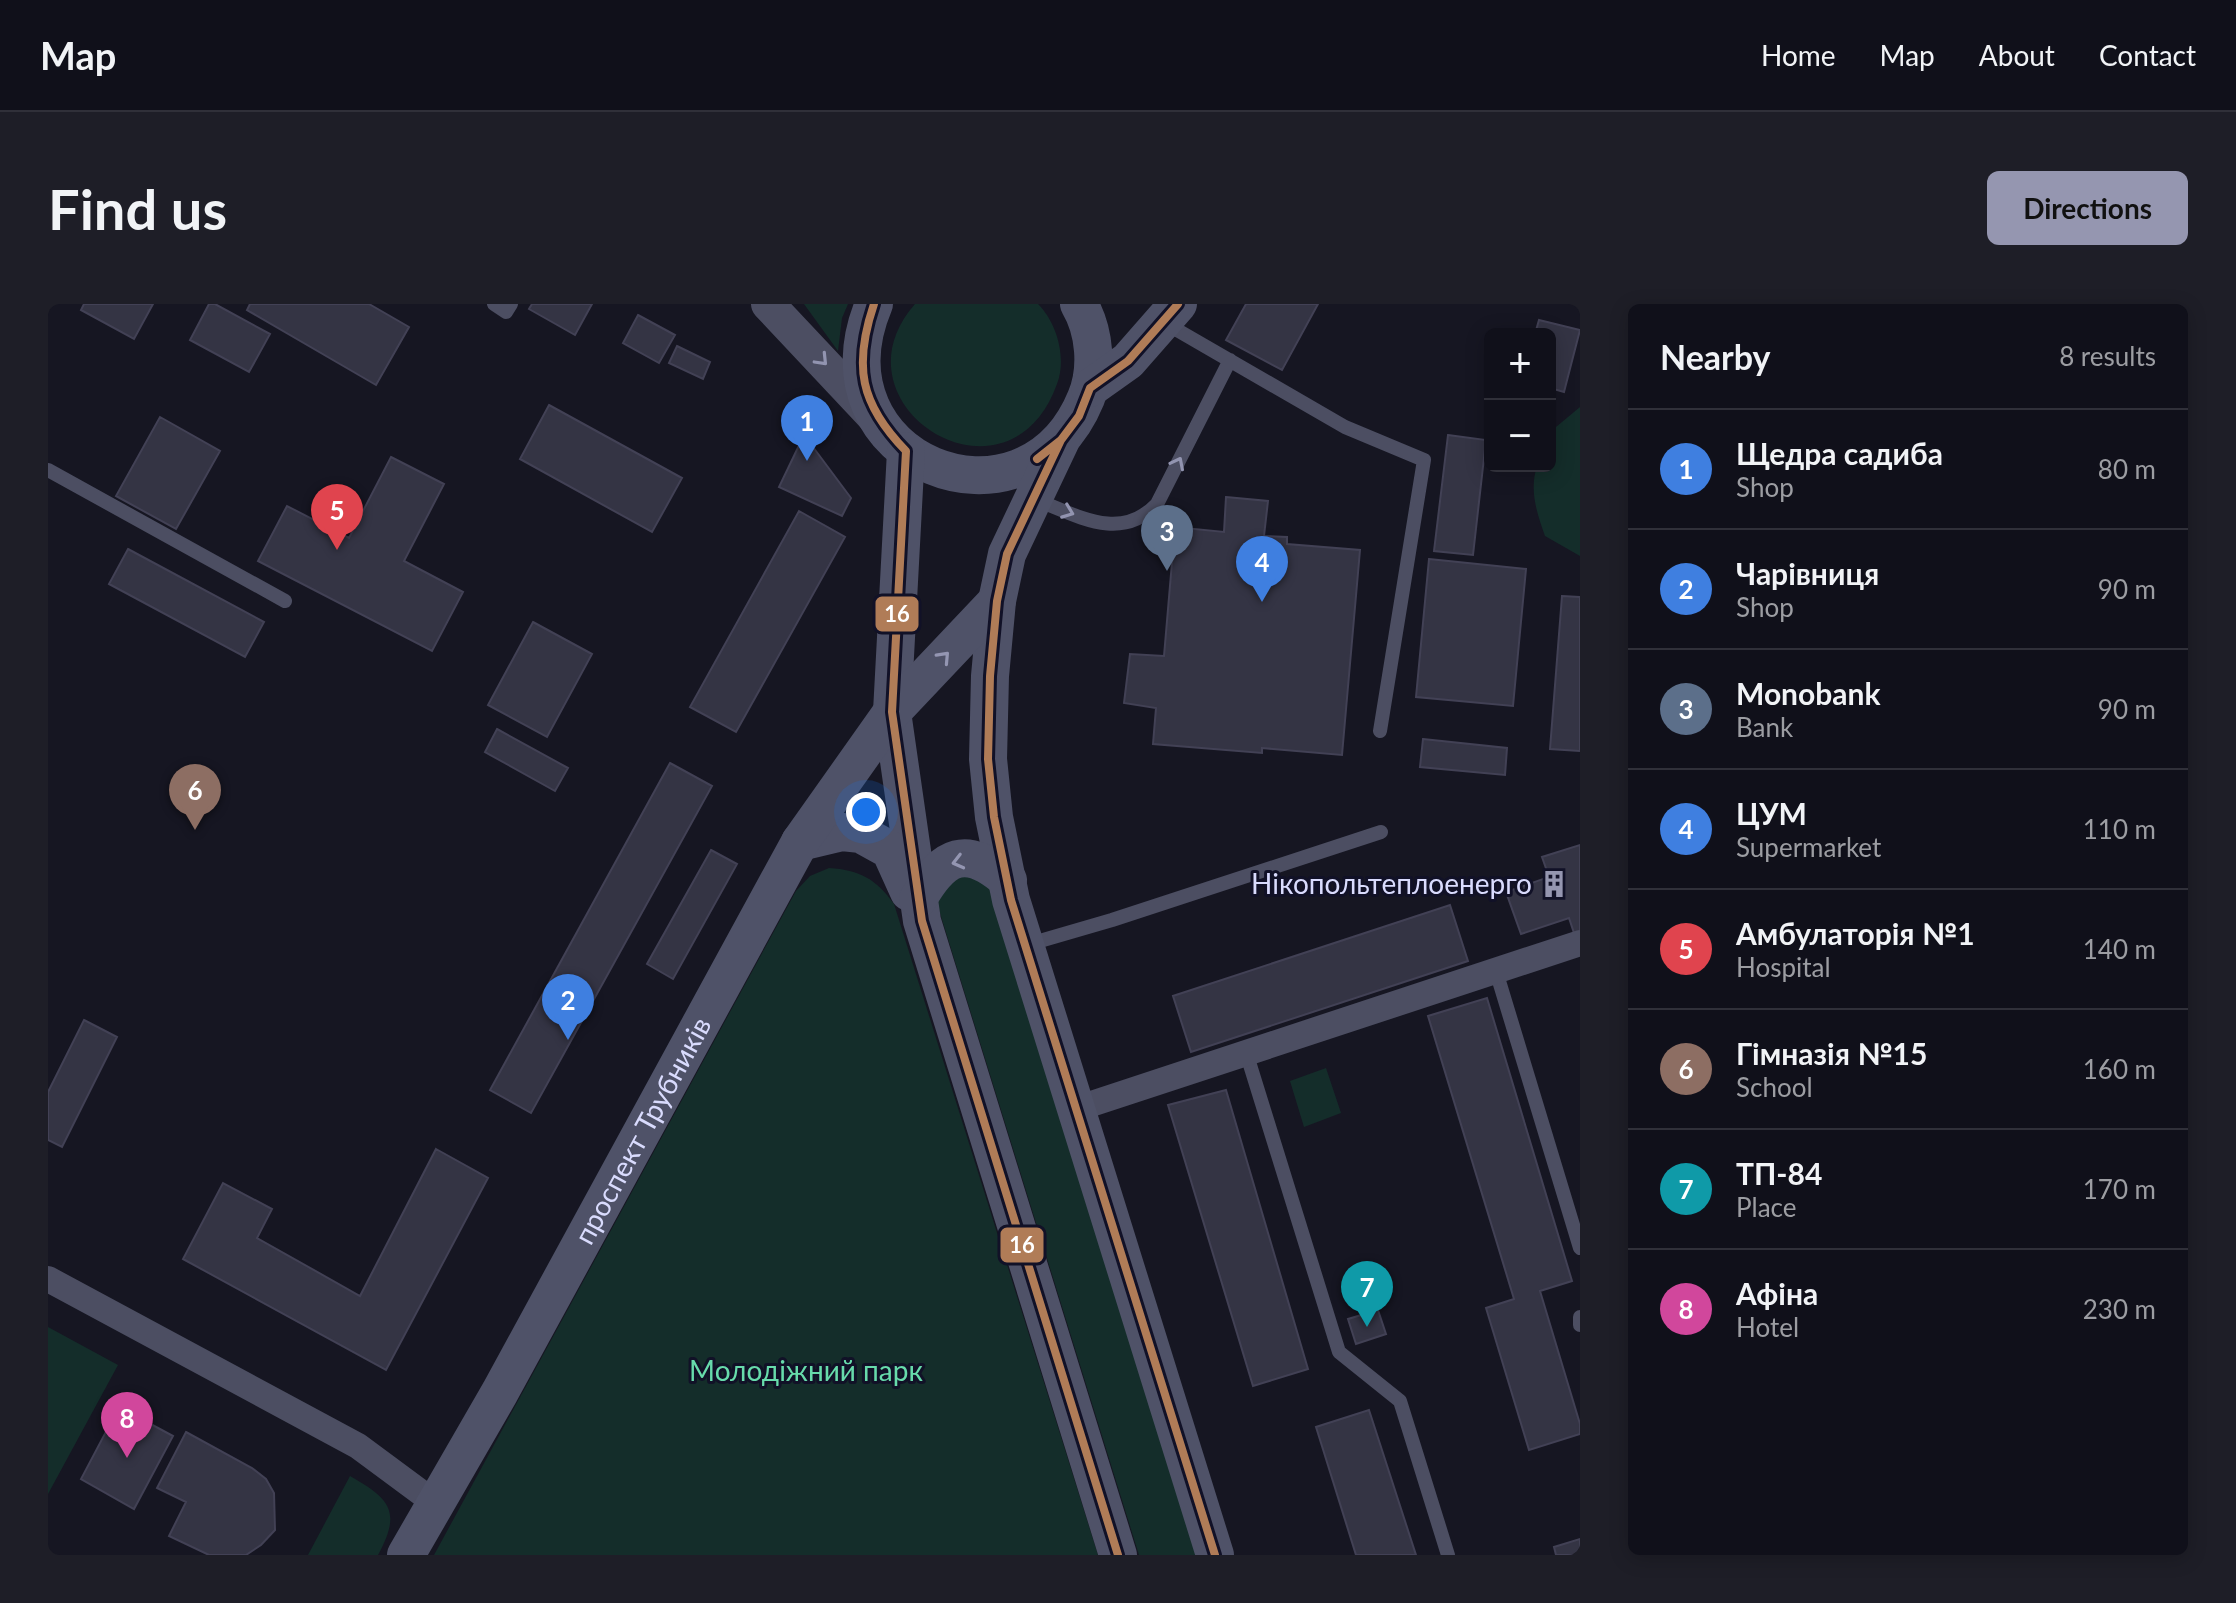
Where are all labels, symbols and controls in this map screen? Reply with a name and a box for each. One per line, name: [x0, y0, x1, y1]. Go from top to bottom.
text: Map: [40, 32, 116, 78]
text: Home: [1761, 38, 1836, 72]
text: Map: [1880, 38, 1935, 72]
text: About: [1979, 38, 2055, 72]
text: Contact: [2099, 38, 2196, 72]
button: Directions: [1987, 171, 2188, 245]
text: Find us: [48, 175, 227, 242]
map controls: [1484, 328, 1556, 472]
button: +: [1484, 328, 1556, 400]
text: Nearby: [1660, 336, 1771, 377]
text: 8 results: [2059, 340, 2156, 372]
one-way arrow: [812, 351, 826, 366]
pin: 1: [781, 395, 833, 461]
button: −: [1484, 400, 1556, 472]
text: Щедра садиба: [1736, 435, 1943, 471]
text: 1: [1678, 453, 1694, 485]
text: 80 m: [2098, 453, 2156, 485]
one-way arrow: [1168, 457, 1183, 472]
text: Shop: [1736, 471, 1794, 503]
pin: 5: [311, 484, 363, 550]
one-way arrow: [1060, 502, 1074, 519]
pin: 3: [1141, 505, 1193, 571]
pin: 4: [1236, 536, 1288, 602]
text: Чарівниця: [1736, 555, 1879, 591]
text: 2: [1678, 573, 1694, 605]
text: 90 m: [2098, 573, 2156, 605]
text: Shop: [1736, 591, 1794, 623]
line badge: 16: [874, 595, 920, 633]
text: 16: [884, 600, 910, 627]
one-way arrow: [935, 652, 950, 666]
text: Monobank: [1736, 675, 1880, 711]
text: 3: [1678, 693, 1694, 725]
text: 90 m: [2098, 693, 2156, 725]
text: Bank: [1736, 711, 1793, 743]
pin: 6: [169, 764, 221, 830]
your location: [846, 792, 886, 832]
text: ЦУМ: [1736, 795, 1807, 831]
text: 4: [1678, 813, 1694, 845]
text: 110 m: [2083, 813, 2156, 845]
text: Supermarket: [1736, 831, 1881, 863]
one-way arrow: [952, 852, 965, 869]
place label: Нікопольтеплоенерго: [1251, 866, 1532, 900]
building icon: Нікопольтеплоенерго: [1539, 869, 1569, 899]
text: Амбулаторія №1: [1736, 915, 1975, 951]
text: 5: [1678, 933, 1694, 965]
text: 140 m: [2083, 933, 2156, 965]
text: Hospital: [1736, 951, 1831, 983]
pin: 2: [542, 974, 594, 1040]
street label: проспект Трубників: [566, 1011, 717, 1250]
text: Гімназія №15: [1736, 1035, 1927, 1071]
text: 6: [1678, 1053, 1694, 1085]
text: 160 m: [2083, 1053, 2156, 1085]
text: School: [1736, 1071, 1813, 1103]
text: ТП-84: [1736, 1155, 1822, 1191]
text: 7: [1678, 1173, 1694, 1205]
text: 170 m: [2083, 1173, 2156, 1205]
text: Place: [1736, 1191, 1797, 1223]
line badge: 16: [999, 1226, 1045, 1264]
text: 16: [1009, 1231, 1035, 1258]
pin: 7: [1341, 1261, 1393, 1327]
text: Афіна: [1736, 1275, 1818, 1311]
text: 8: [1678, 1293, 1694, 1325]
text: 230 m: [2083, 1293, 2156, 1325]
text: Hotel: [1736, 1311, 1799, 1343]
park label: Молодіжний парк: [689, 1353, 923, 1387]
pin: 8: [101, 1392, 153, 1458]

